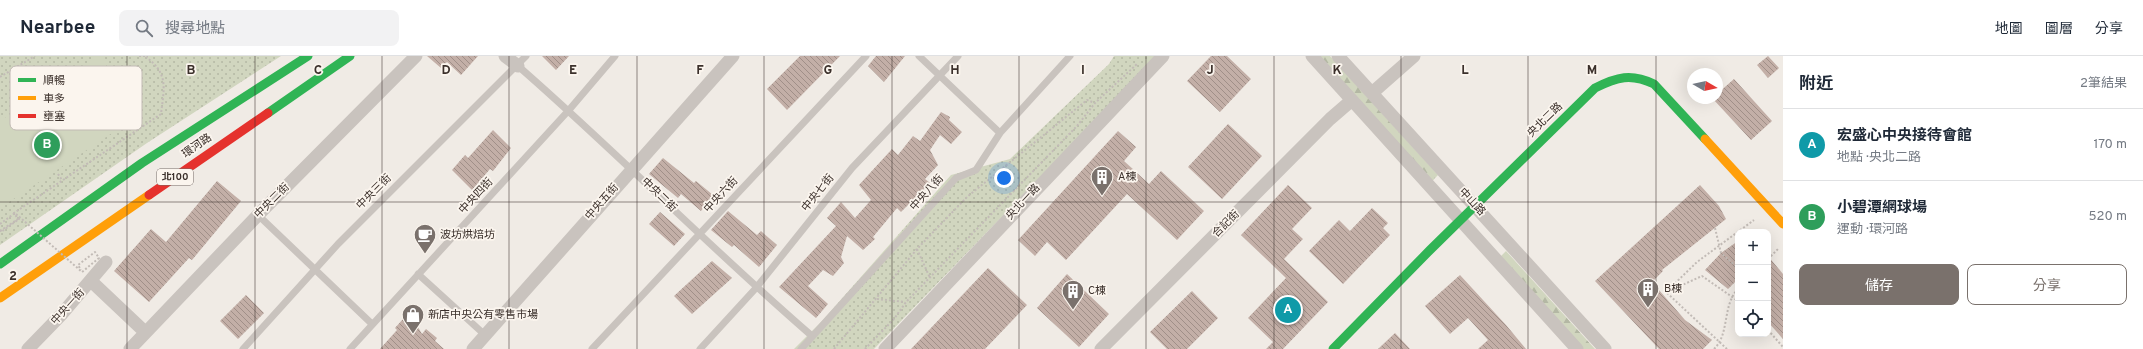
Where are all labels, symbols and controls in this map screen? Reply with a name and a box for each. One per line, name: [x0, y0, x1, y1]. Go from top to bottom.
search box: [119, 10, 399, 46]
text: Nearbee: [20, 16, 95, 40]
icon: search: [133, 17, 155, 39]
text: 搜尋地點: [165, 20, 225, 39]
text: 地圖: [1995, 21, 2023, 38]
text: 圖層: [2045, 21, 2073, 38]
text: 分享: [2095, 21, 2123, 38]
text: B: [187, 63, 196, 79]
text: C: [314, 63, 322, 79]
text: D: [441, 63, 451, 79]
text: E: [569, 63, 577, 79]
text: F: [696, 63, 704, 79]
text: G: [824, 63, 833, 79]
text: H: [950, 63, 960, 79]
text: I: [1081, 63, 1085, 79]
text: J: [1206, 63, 1214, 79]
text: K: [1332, 63, 1342, 79]
text: L: [1461, 63, 1469, 79]
text: M: [1587, 63, 1597, 79]
legend: [10, 66, 142, 130]
north arrow: [1687, 68, 1723, 104]
text: 順暢: [43, 74, 65, 88]
text: 附近: [1799, 74, 1833, 96]
text: 2筆結果: [2080, 76, 2127, 92]
text: 車多: [43, 92, 65, 106]
street label: 央北二路: [1524, 100, 1566, 140]
text: 壅塞: [43, 110, 65, 124]
text: 宏盛心中央接待會館: [1837, 127, 1972, 146]
pin: B: [34, 130, 60, 160]
street label: 環河路: [179, 131, 215, 161]
text: A: [1807, 137, 1817, 153]
text: 170 m: [2093, 137, 2127, 153]
text: 地點 · 央北二路: [1837, 150, 1921, 166]
building icon: A棟: [1089, 164, 1115, 197]
your location: [994, 168, 1014, 188]
road number: 北100: [157, 169, 193, 185]
place label: A棟: [1118, 170, 1136, 184]
street label: 中央三街: [353, 171, 395, 213]
street label: 中央七街: [799, 171, 837, 215]
street label: 中央八街: [907, 172, 947, 214]
street label: 中央六街: [701, 174, 741, 216]
street label: 中央四街: [456, 175, 496, 217]
street label: 中央二街: [638, 175, 680, 215]
street label: 中央二街: [251, 180, 293, 222]
street label: 中央五街: [582, 181, 622, 223]
street label: 央北一路: [1003, 181, 1043, 223]
street label: 中山路: [1456, 185, 1488, 219]
text: 小碧潭網球場: [1837, 199, 1927, 218]
street label: 合記街: [1209, 207, 1243, 241]
text: B: [1808, 209, 1816, 225]
text: 520 m: [2089, 209, 2127, 225]
cafe icon: 波坊烘焙坊: [412, 222, 438, 255]
text: 運動 · 環河路: [1837, 222, 1908, 238]
place label: 波坊烘焙坊: [440, 228, 495, 242]
map controls: [1735, 229, 1771, 337]
button: +: [1735, 229, 1771, 265]
button: 儲存: [1799, 264, 1959, 305]
button: 分享: [1967, 264, 2127, 305]
button: −: [1735, 265, 1771, 301]
text: 2: [9, 269, 17, 285]
building icon: B棟: [1635, 276, 1661, 309]
building icon: C棟: [1060, 278, 1086, 311]
place label: B棟: [1664, 282, 1682, 296]
place label: C棟: [1088, 284, 1106, 298]
street label: 中央一街: [48, 286, 88, 328]
pin: A: [1275, 295, 1301, 325]
button: locate: [1735, 301, 1771, 337]
shop icon: 新店中央公有零售市場: [400, 302, 426, 335]
place label: 新店中央公有零售市場: [428, 308, 538, 322]

